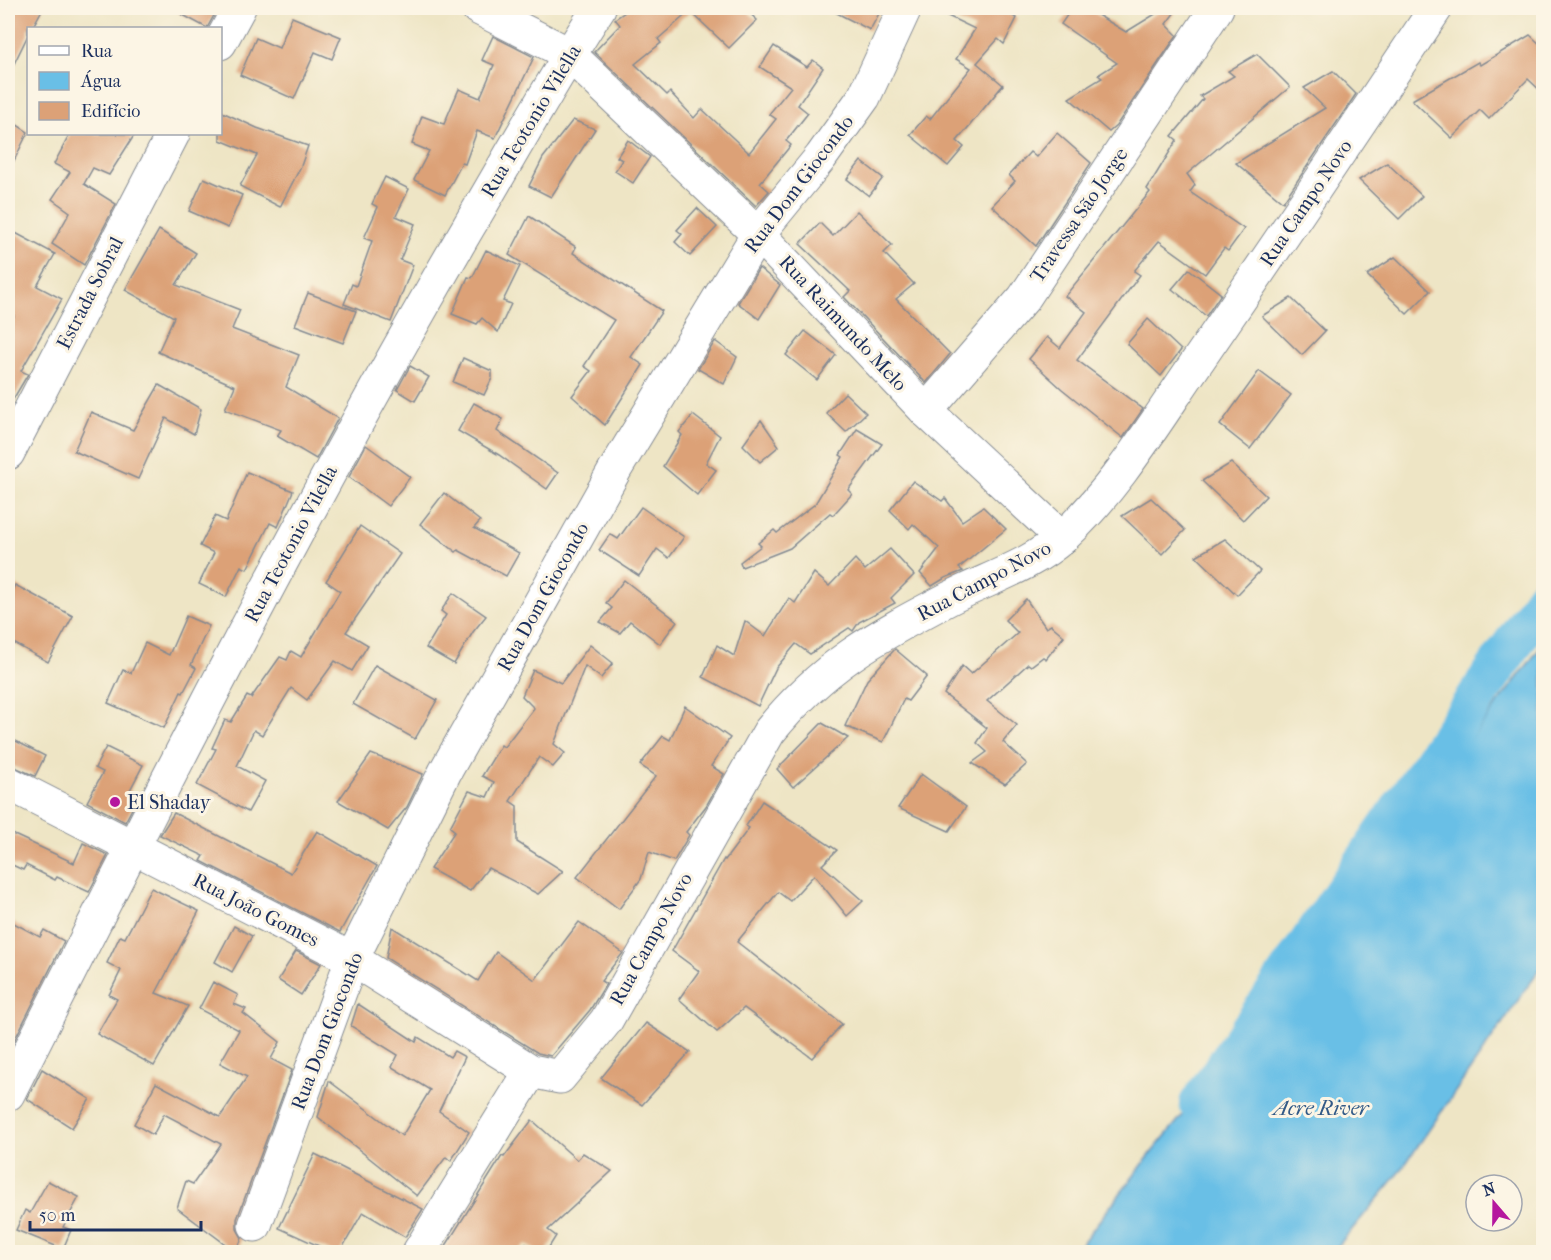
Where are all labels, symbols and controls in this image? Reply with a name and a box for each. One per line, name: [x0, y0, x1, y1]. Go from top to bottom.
legend: [27, 27, 222, 135]
street label: Rua Teotonio Vilella: [476, 40, 586, 202]
text: Rua: [81, 41, 113, 62]
text: Água: [80, 70, 122, 92]
text: Edifício: [81, 101, 140, 122]
street label: Rua Dom Giocondo: [740, 111, 858, 257]
street label: Rua Campo Novo: [1255, 135, 1357, 271]
street label: Travessa São Jorge: [1025, 143, 1133, 287]
street label: Estrada Sobral: [52, 233, 128, 353]
street label: Rua Raimundo Melo: [774, 250, 912, 396]
street label: Rua Teotonio Vilella: [240, 461, 342, 626]
street label: Rua Dom Giocondo: [493, 519, 593, 675]
street label: Rua Campo Novo: [913, 536, 1055, 626]
place label: El Shaday: [127, 791, 212, 814]
marker: El Shaday: [108, 795, 122, 809]
street label: Rua João Gomes: [189, 868, 323, 952]
street label: Rua Campo Novo: [605, 869, 697, 1009]
street label: Rua Dom Giocondo: [286, 949, 368, 1113]
water label: Acre River: [1271, 1096, 1370, 1120]
north arrow: [1464, 1173, 1524, 1233]
text: N: [1480, 1178, 1499, 1200]
scale bar: [30, 1194, 201, 1232]
text: 50 m: [39, 1205, 76, 1226]

